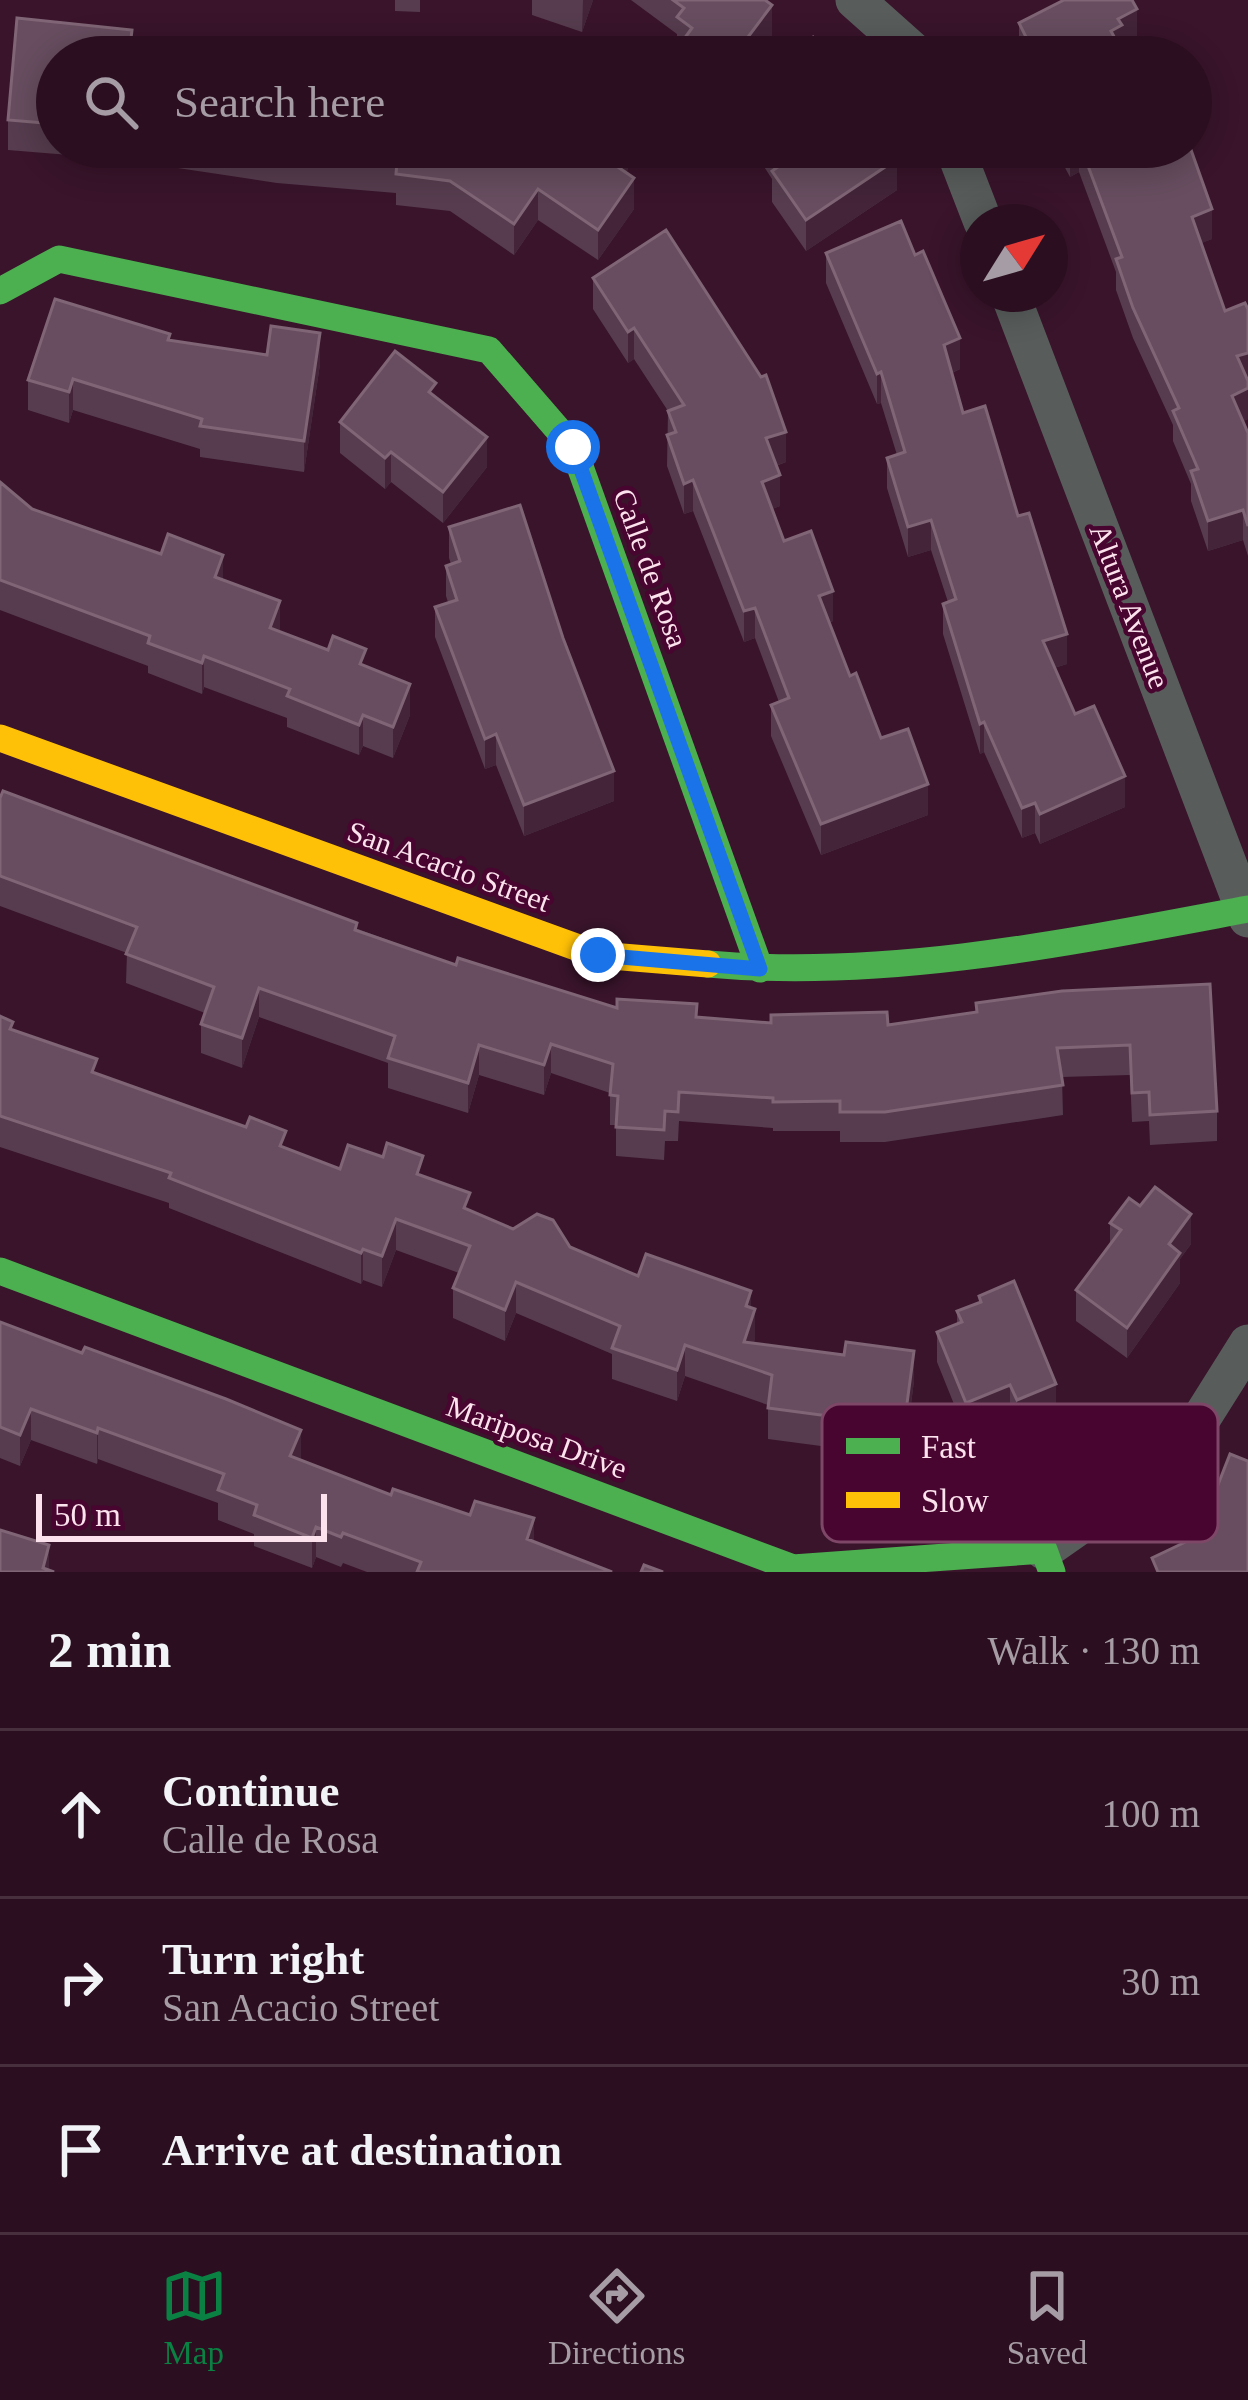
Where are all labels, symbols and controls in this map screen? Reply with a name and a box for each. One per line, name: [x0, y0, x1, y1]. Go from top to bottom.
search box: [36, 36, 1212, 168]
icon: search: [78, 69, 144, 135]
text: Search here: [174, 77, 385, 127]
north arrow: [960, 204, 1068, 312]
route start: [546, 420, 600, 474]
street label: Calle de Rosa: [607, 484, 695, 652]
street label: Altura Avenue: [1083, 519, 1177, 693]
street label: San Acacio Street: [343, 814, 555, 918]
route end: [571, 928, 625, 982]
street label: Mariposa Drive: [442, 1389, 632, 1485]
legend: [822, 1404, 1218, 1542]
text: Fast: [921, 1429, 976, 1465]
text: Slow: [921, 1483, 989, 1519]
scale bar: [36, 1488, 327, 1541]
text: 50 m: [54, 1497, 121, 1533]
text: 2 min: [48, 1622, 171, 1678]
text: Walk · 130 m: [988, 1629, 1200, 1672]
text: Continue: [162, 1766, 340, 1816]
icon: ahead: [48, 1781, 114, 1847]
text: 100 m: [1101, 1792, 1200, 1835]
text: Calle de Rosa: [162, 1818, 379, 1861]
text: Turn right: [162, 1934, 364, 1984]
icon: right: [48, 1949, 114, 2015]
text: 30 m: [1121, 1960, 1200, 2003]
text: San Acacio Street: [162, 1986, 439, 2029]
icon: arrive: [48, 2117, 114, 2183]
text: Arrive at destination: [162, 2125, 562, 2175]
tab: Map: [161, 2263, 227, 2372]
tab: Directions: [548, 2263, 685, 2372]
tab: Saved: [1007, 2263, 1087, 2372]

